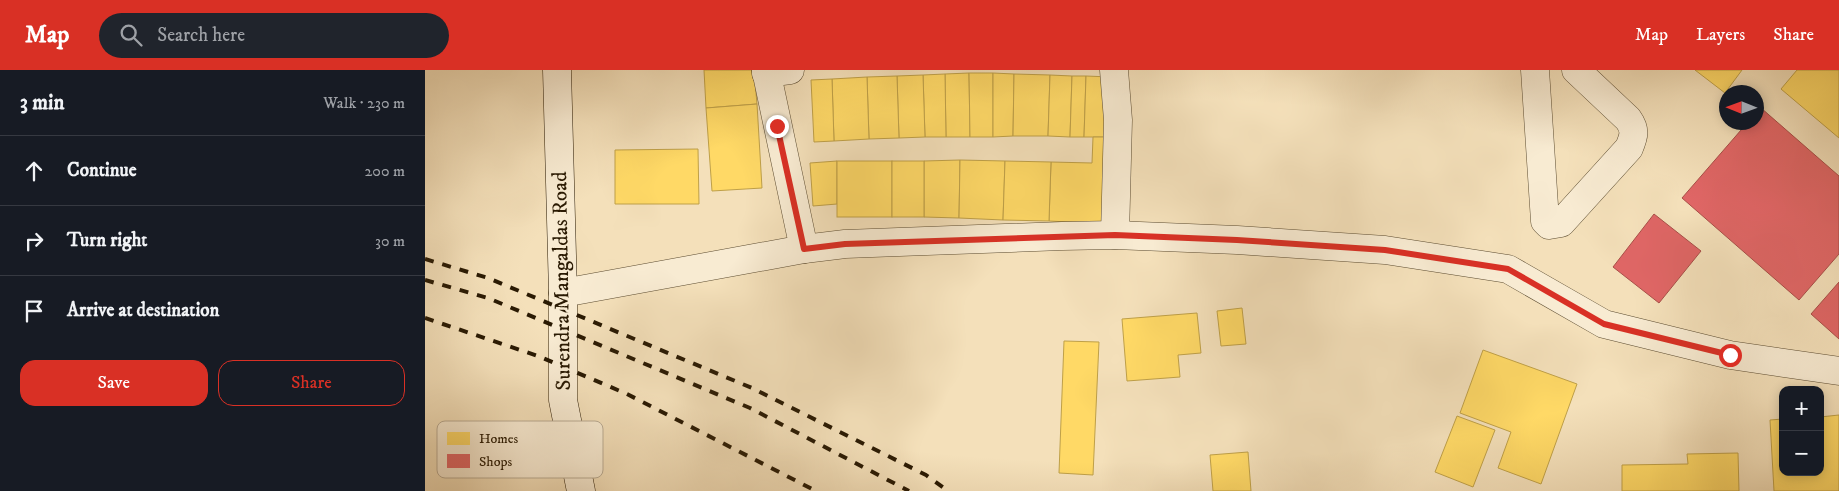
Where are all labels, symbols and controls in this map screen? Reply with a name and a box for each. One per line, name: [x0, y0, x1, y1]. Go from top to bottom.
search box: [99, 13, 449, 58]
text: Map: [25, 20, 69, 50]
icon: search: [117, 21, 145, 49]
text: Search here: [157, 24, 245, 47]
text: Map: [1635, 24, 1668, 46]
text: Layers: [1696, 24, 1745, 46]
text: Share: [1773, 24, 1814, 46]
north arrow: [1719, 85, 1764, 130]
text: 3 min: [20, 90, 65, 116]
text: Walk · 230 m: [323, 93, 405, 113]
route end: [766, 115, 789, 138]
icon: ahead: [20, 157, 48, 185]
text: Continue: [67, 159, 137, 182]
text: 200 m: [364, 161, 405, 181]
street label: Surendra Mangaldas Road: [547, 171, 577, 391]
icon: right: [20, 227, 48, 255]
text: Turn right: [67, 229, 147, 252]
text: 30 m: [375, 231, 405, 251]
icon: arrive: [20, 297, 48, 325]
text: Arrive at destination: [67, 299, 219, 322]
route start: [1719, 344, 1742, 367]
button: Save: [20, 360, 208, 406]
button: Share: [218, 360, 405, 406]
map controls: [1779, 386, 1824, 476]
button: +: [1779, 386, 1824, 431]
legend: [437, 421, 603, 478]
text: Homes: [479, 430, 519, 448]
button: −: [1779, 431, 1824, 476]
text: Shops: [479, 453, 512, 471]

